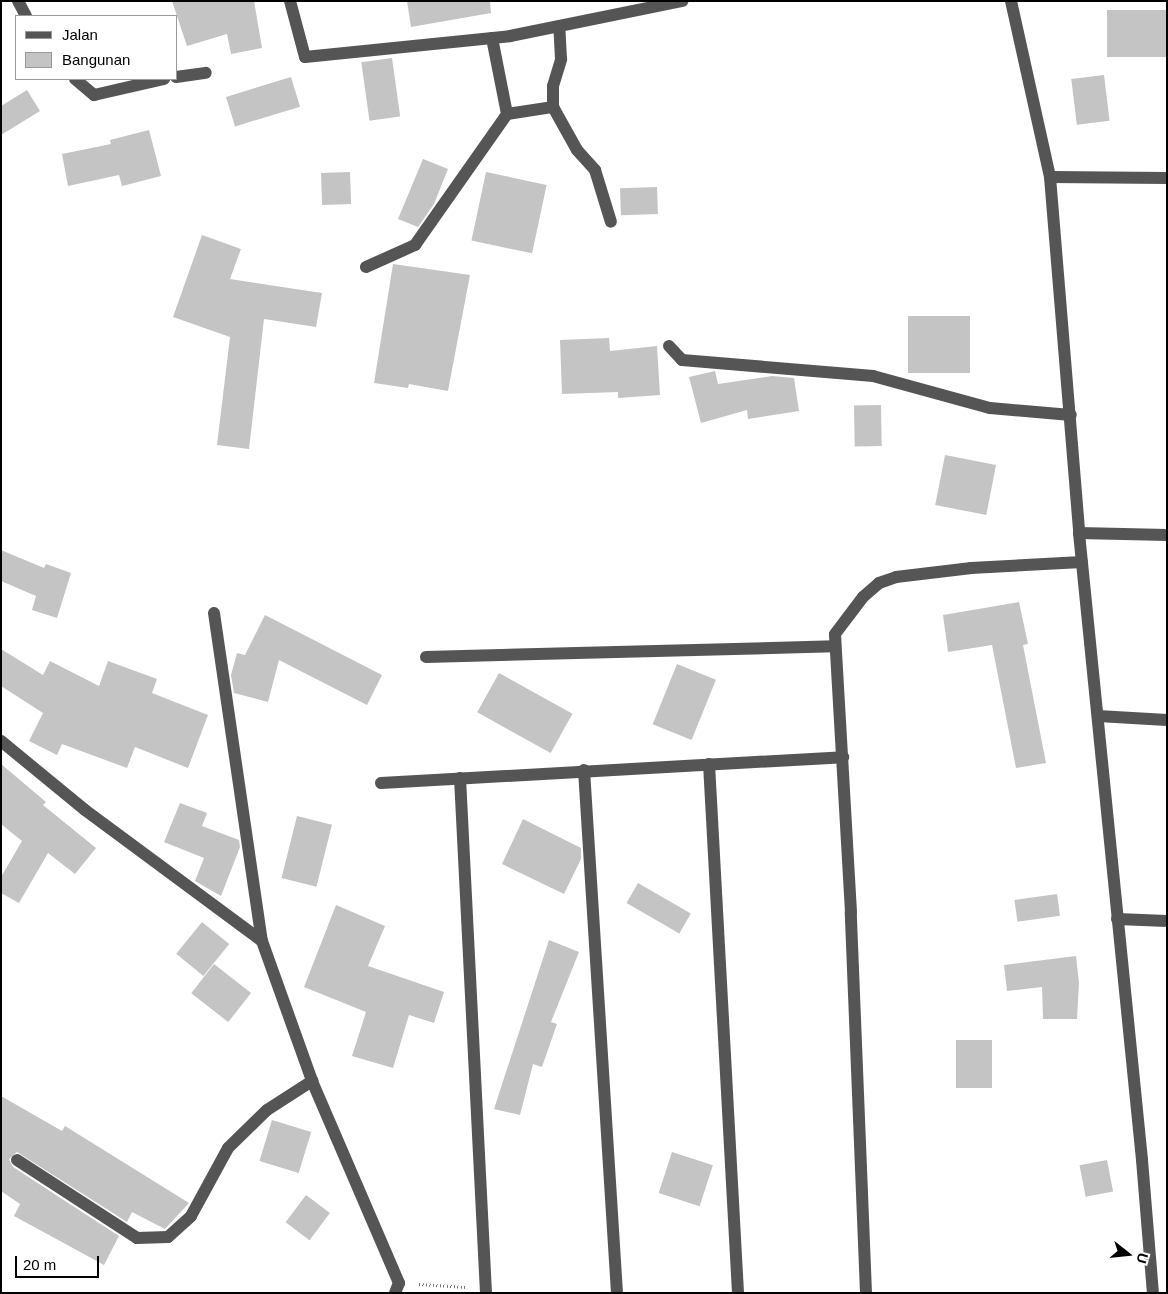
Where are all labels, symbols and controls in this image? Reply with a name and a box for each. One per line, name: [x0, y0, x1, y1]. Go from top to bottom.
legend: [15, 15, 178, 80]
text: Jalan: [62, 26, 98, 43]
text: Bangunan: [62, 51, 130, 68]
north arrow: [1103, 1229, 1153, 1279]
scale bar: [18, 1246, 101, 1278]
text: U: [1133, 1251, 1152, 1265]
text: 20 m: [23, 1256, 56, 1273]

